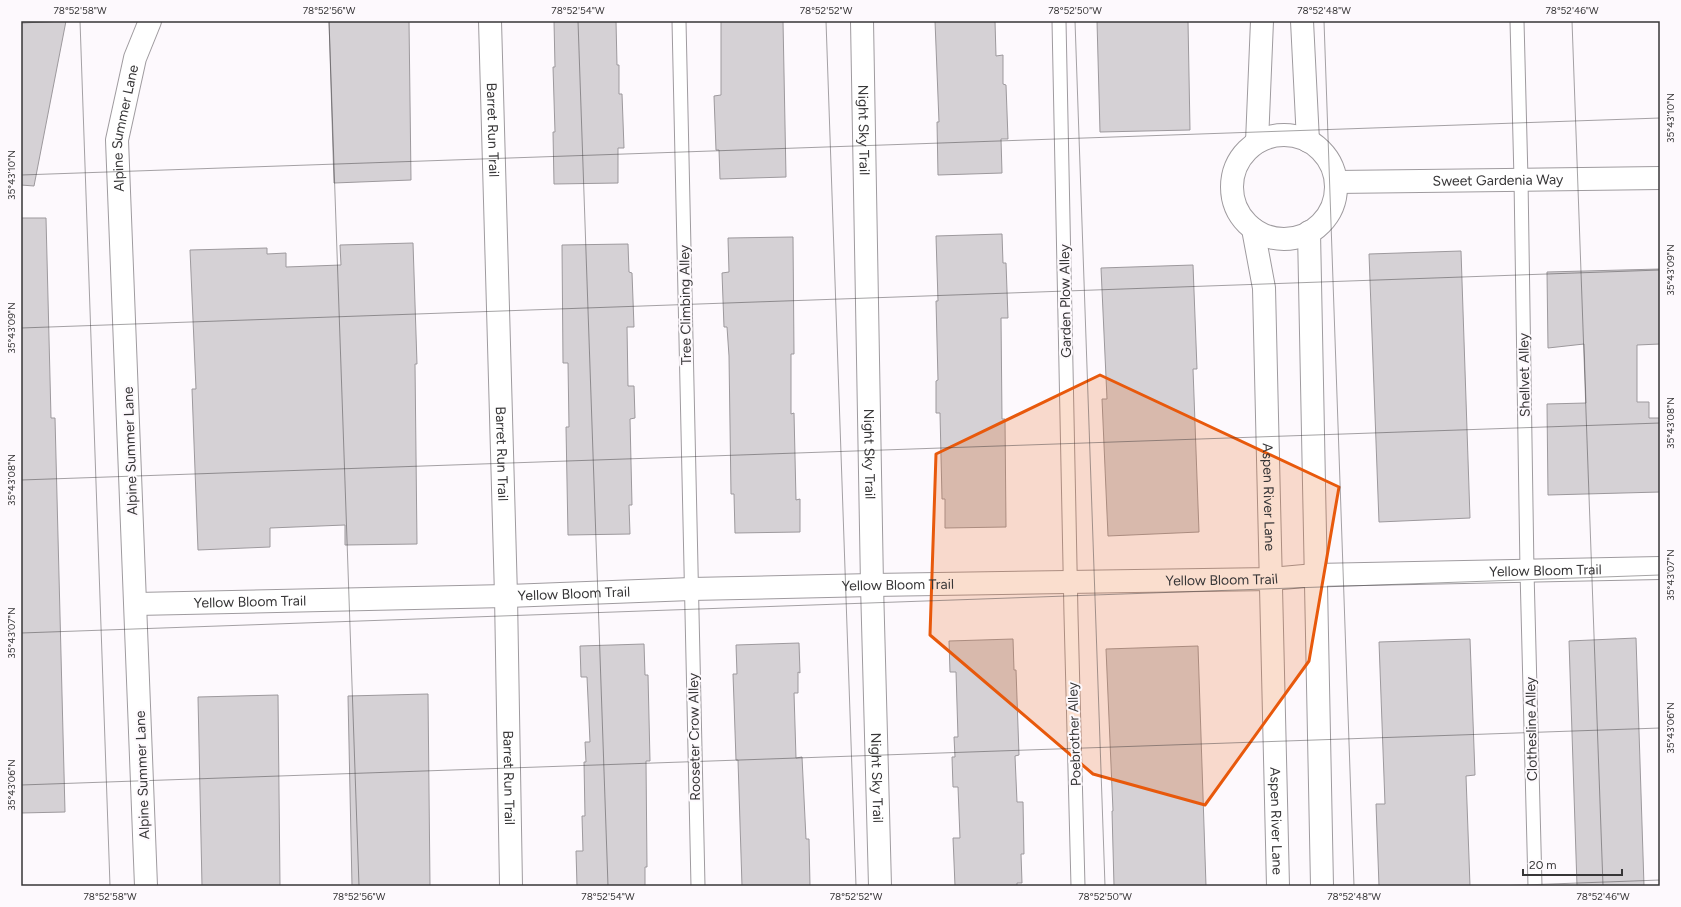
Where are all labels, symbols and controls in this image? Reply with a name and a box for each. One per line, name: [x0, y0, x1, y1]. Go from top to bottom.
text: 78°52'58"W: [53, 4, 107, 17]
text: 78°52'56"W: [303, 4, 356, 17]
text: 78°52'54"W: [551, 4, 605, 17]
text: 78°52'52"W: [800, 4, 853, 17]
text: 78°52'50"W: [1048, 4, 1102, 17]
text: 78°52'48"W: [1297, 4, 1351, 17]
text: 78°52'46"W: [1545, 4, 1599, 17]
street label: Alpine Summer Lane: [109, 63, 142, 192]
street label: Barret Run Trail: [483, 82, 502, 178]
street label: Night Sky Trail: [854, 85, 873, 175]
text: 35°43'10"N: [1664, 93, 1677, 143]
text: 35°43'10"N: [5, 150, 18, 200]
street label: Sweet Gardenia Way: [1432, 171, 1564, 190]
street label: Garden Plow Alley: [1056, 243, 1075, 358]
street label: Tree Climbing Alley: [676, 244, 695, 365]
text: 35°43'09"N: [1664, 244, 1677, 296]
text: 35°43'09"N: [5, 302, 18, 354]
street label: Shellvet Alley: [1515, 332, 1534, 417]
street label: Alpine Summer Lane: [120, 386, 141, 516]
text: 35°43'08"N: [1664, 397, 1677, 449]
street label: Barret Run Trail: [492, 406, 511, 501]
street label: Night Sky Trail: [860, 409, 878, 499]
street label: Aspen River Lane: [1259, 443, 1278, 552]
text: 35°43'08"N: [5, 454, 18, 506]
text: 35°43'07"N: [1664, 549, 1677, 601]
street label: Yellow Bloom Trail: [1489, 561, 1602, 580]
street label: Yellow Bloom Trail: [1165, 570, 1279, 590]
street label: Yellow Bloom Trail: [841, 576, 954, 595]
street label: Yellow Bloom Trail: [517, 583, 630, 605]
street label: Yellow Bloom Trail: [194, 592, 306, 612]
text: 35°43'07"N: [5, 607, 18, 659]
street label: Rooseter Crow Alley: [685, 672, 704, 801]
street label: Clothesline Alley: [1522, 676, 1541, 781]
street label: Poebrother Alley: [1064, 681, 1085, 786]
text: 35°43'06"N: [1664, 702, 1677, 754]
street label: Alpine Summer Lane: [132, 710, 153, 840]
street label: Barret Run Trail: [499, 730, 518, 825]
street label: Night Sky Trail: [867, 732, 886, 823]
text: 35°43'06"N: [5, 759, 18, 811]
street label: Aspen River Lane: [1266, 767, 1286, 875]
scale bar: [1523, 851, 1622, 877]
text: 20 m: [1529, 858, 1557, 872]
text: 78°52'58"W: [83, 890, 137, 903]
text: 78°52'56"W: [333, 890, 386, 903]
text: 78°52'54"W: [581, 890, 635, 903]
text: 78°52'52"W: [830, 890, 883, 903]
text: 78°52'50"W: [1078, 890, 1132, 903]
text: 78°52'48"W: [1327, 890, 1381, 903]
text: 78°52'46"W: [1576, 890, 1630, 903]

